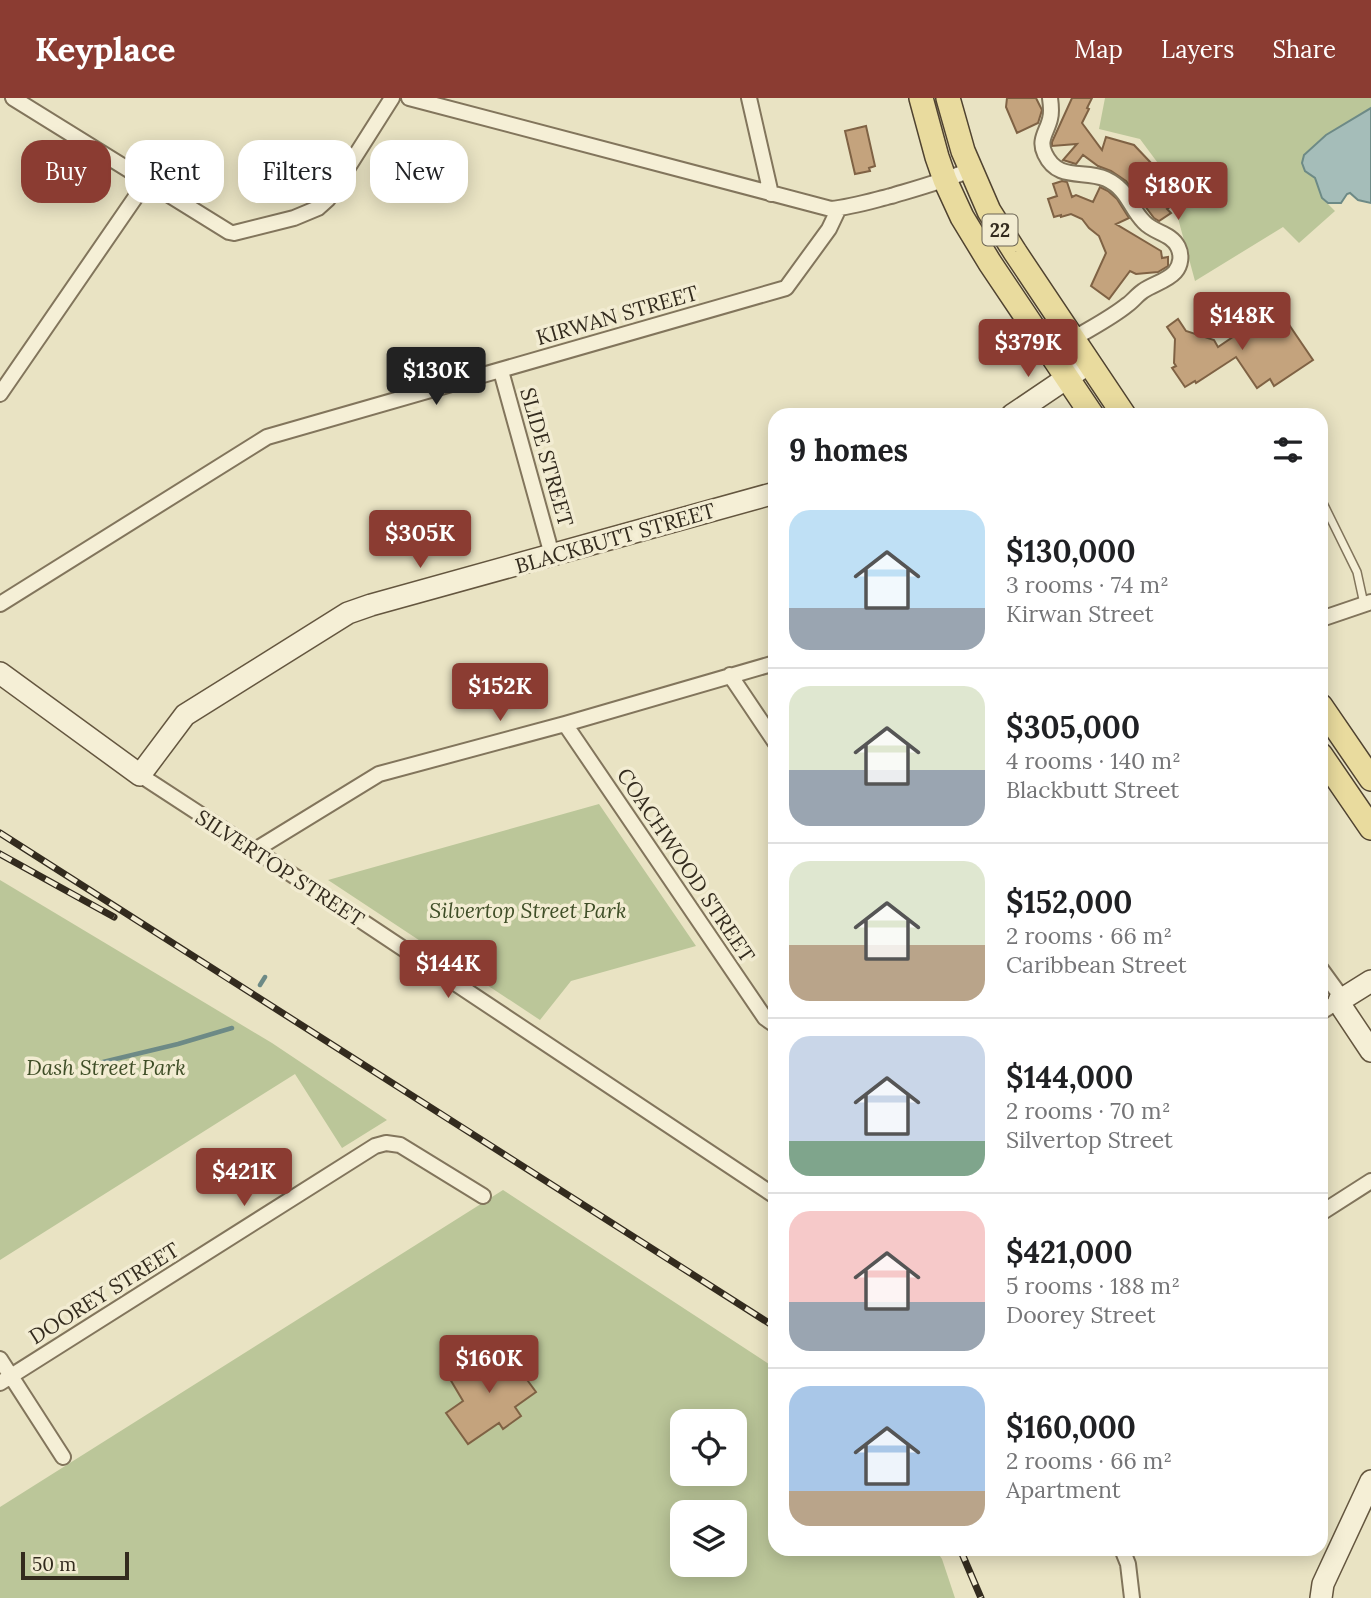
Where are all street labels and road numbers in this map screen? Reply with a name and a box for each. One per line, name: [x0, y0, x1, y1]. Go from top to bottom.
road number: 22: [982, 214, 1018, 246]
street label: KIRWAN STREET: [533, 279, 701, 351]
street label: SLIDE STREET: [514, 384, 580, 530]
street label: BLACKBUTT STREET: [512, 497, 718, 579]
street label: COACHWOOD STREET: [611, 763, 761, 967]
street label: SILVERTOP STREET: [191, 803, 369, 933]
street label: DOOREY STREET: [24, 1236, 184, 1350]

